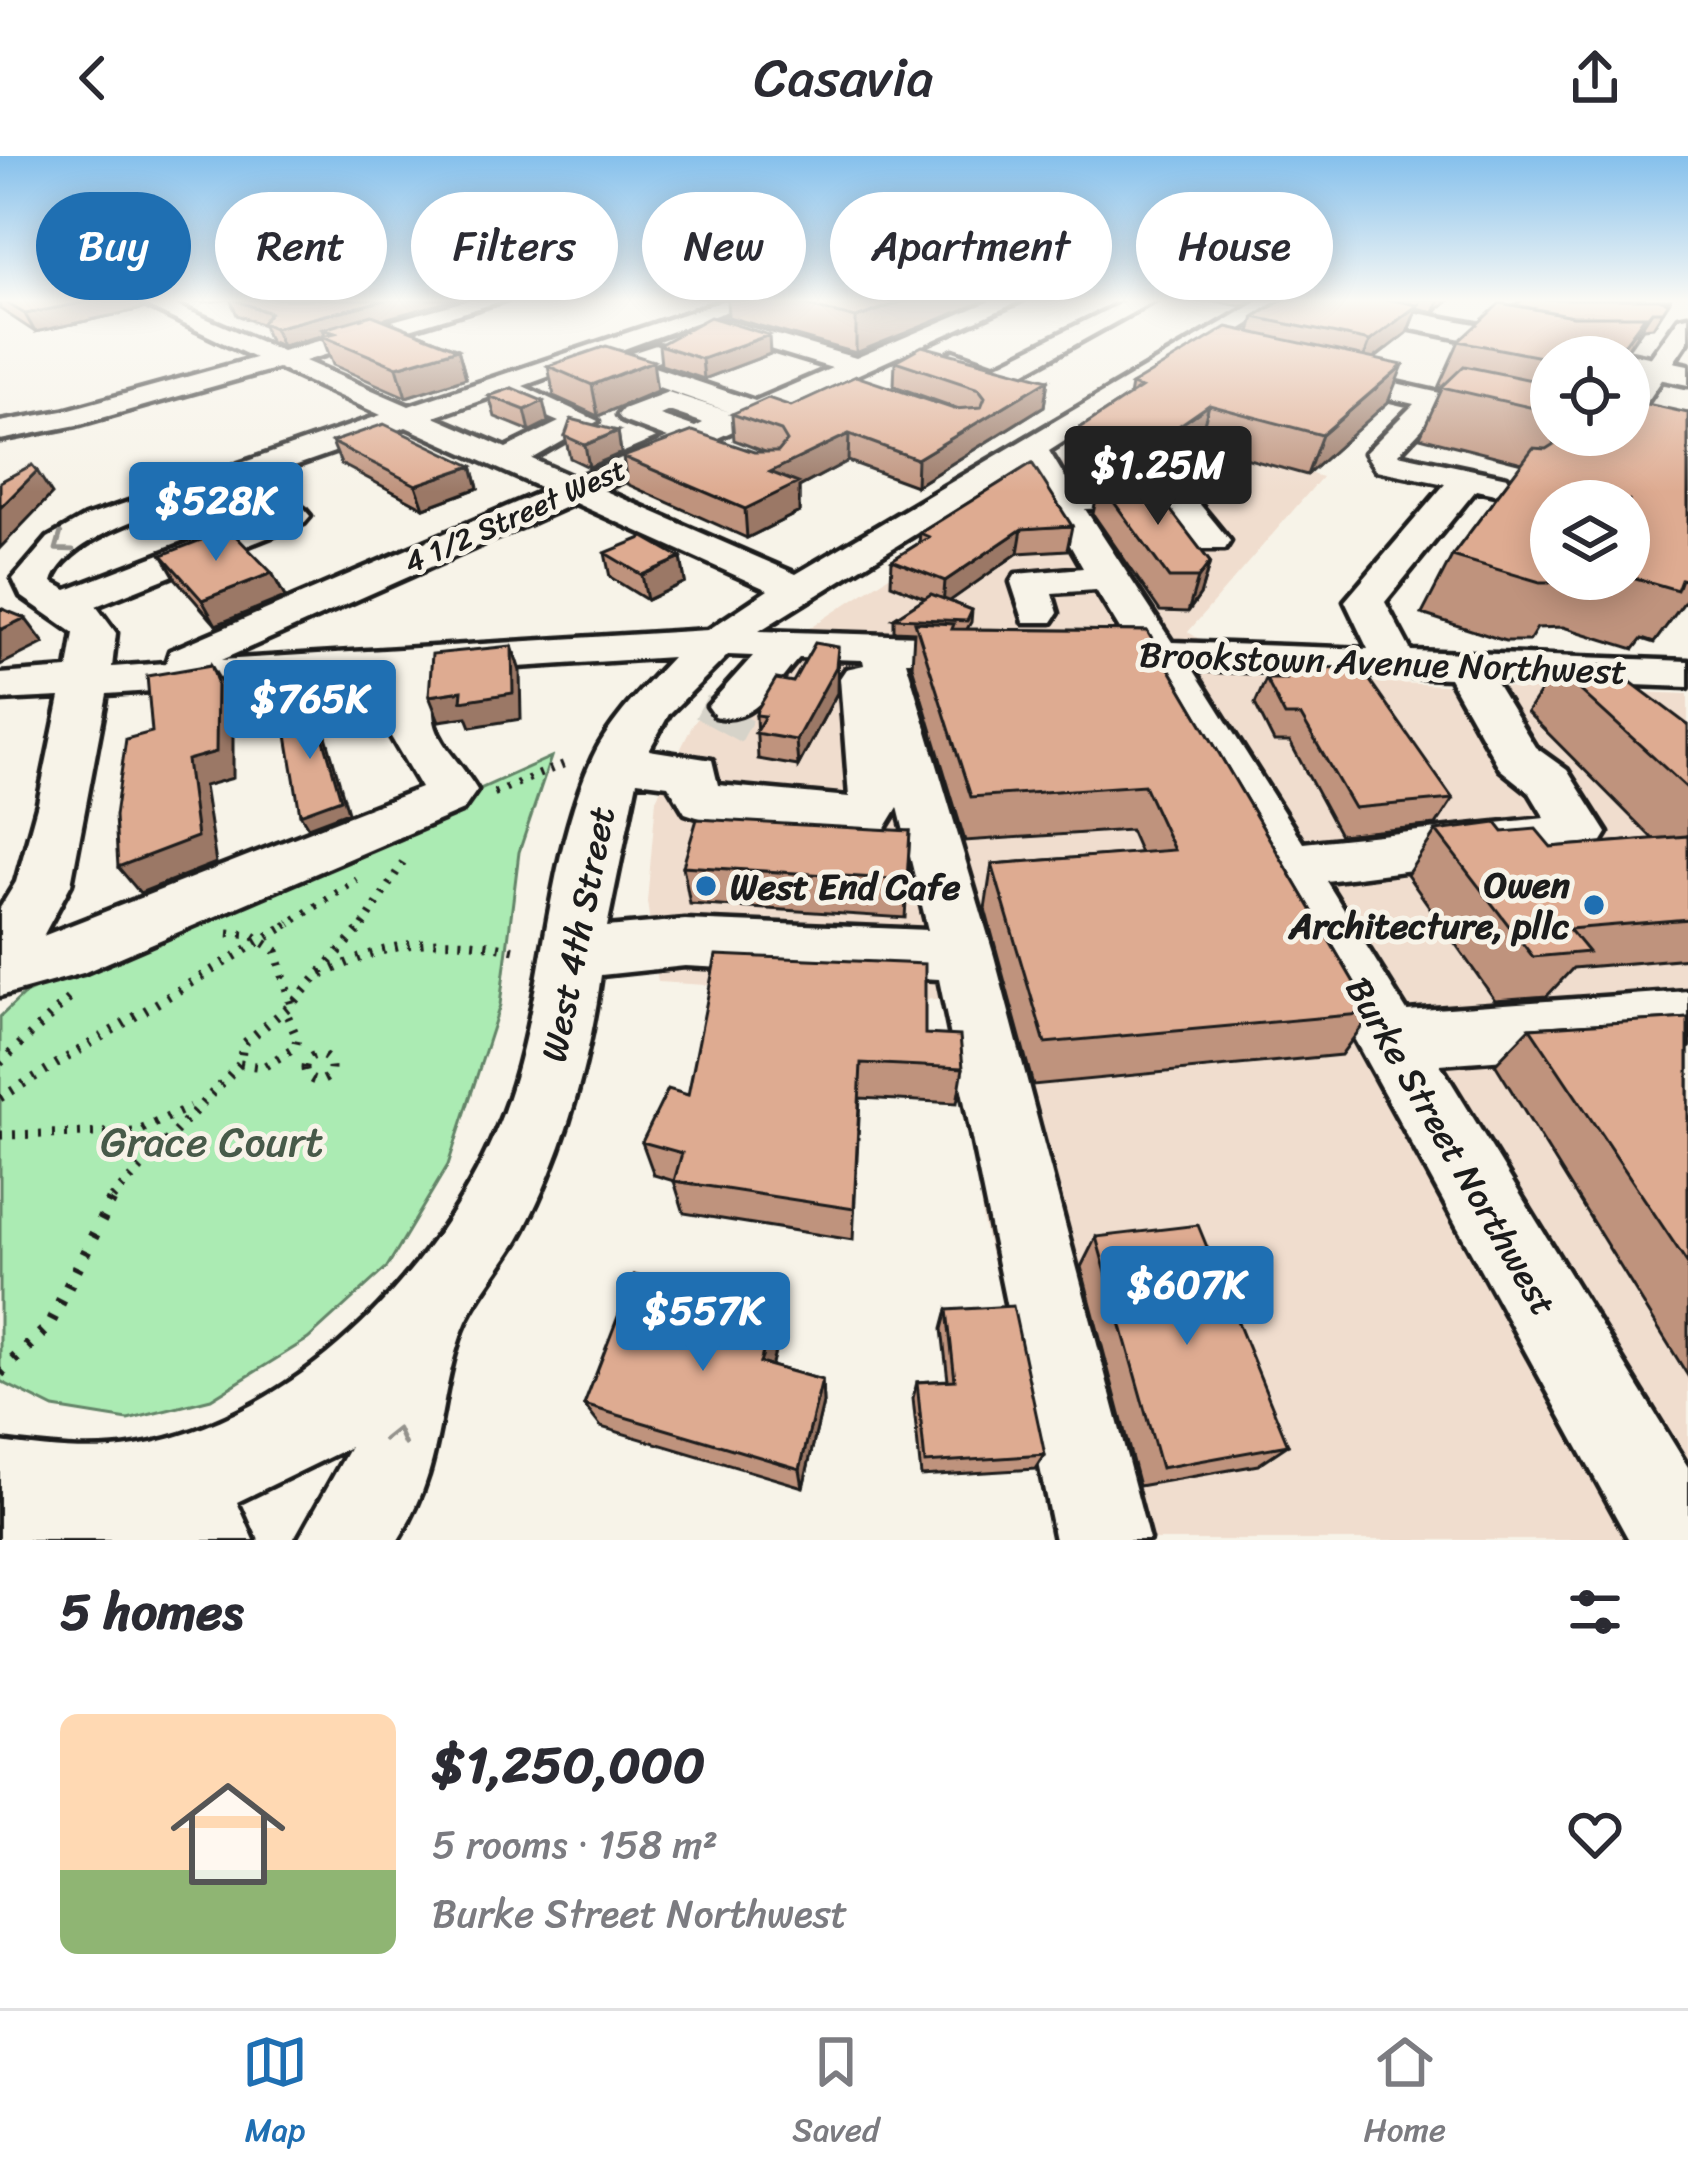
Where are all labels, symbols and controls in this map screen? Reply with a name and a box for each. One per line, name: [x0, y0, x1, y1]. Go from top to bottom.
text: Casavia: [754, 30, 934, 126]
icon: back: [60, 45, 126, 111]
icon: share: [1562, 45, 1628, 111]
chip: Buy: [36, 192, 191, 300]
chip: Rent: [215, 192, 387, 300]
chip: Filters: [411, 192, 618, 300]
chip: New: [642, 192, 806, 300]
chip: Apartment: [830, 192, 1112, 300]
chip: House: [1136, 192, 1333, 300]
map controls: [1530, 336, 1650, 600]
button: locate: [1530, 336, 1650, 456]
pin: $1.25M: [1060, 426, 1256, 528]
text: $1.25M: [1092, 430, 1224, 499]
street label: 4 1/2 Street West: [395, 443, 635, 589]
pin: $528K: [132, 462, 300, 564]
text: $528K: [156, 466, 276, 535]
button: layers: [1530, 480, 1650, 600]
one-way arrow: [54, 531, 75, 553]
street label: Brookstown Avenue Northwest: [1138, 623, 1628, 703]
pin: $765K: [226, 660, 394, 762]
text: $765K: [251, 664, 369, 733]
street label: West 4th Street: [522, 801, 634, 1067]
place label: Owen Architecture, pllc: [1287, 853, 1571, 958]
place label: West End Cafe: [730, 855, 961, 919]
marker: West End Cafe: [693, 873, 719, 899]
marker: Owen Architecture, pllc: [1581, 892, 1607, 918]
street label: Burke Street Northwest: [1327, 964, 1575, 1329]
park label: Grace Court: [100, 1105, 324, 1179]
pin: $607K: [1103, 1246, 1271, 1348]
text: $607K: [1127, 1250, 1247, 1319]
pin: $557K: [619, 1272, 787, 1374]
text: $557K: [643, 1276, 763, 1345]
one-way arrow: [382, 1427, 407, 1447]
text: 5 homes: [60, 1567, 243, 1657]
icon: filters: [1562, 1579, 1628, 1645]
text: $1,250,000: [432, 1720, 705, 1810]
icon: home: [156, 1762, 300, 1906]
icon: heart: [1562, 1801, 1628, 1867]
text: 5 rooms · 158 m²: [432, 1810, 718, 1879]
text: Burke Street Northwest: [432, 1879, 848, 1948]
tab: Map: [242, 2029, 308, 2159]
tab: Saved: [792, 2029, 879, 2159]
tab: Home: [1363, 2029, 1446, 2159]

